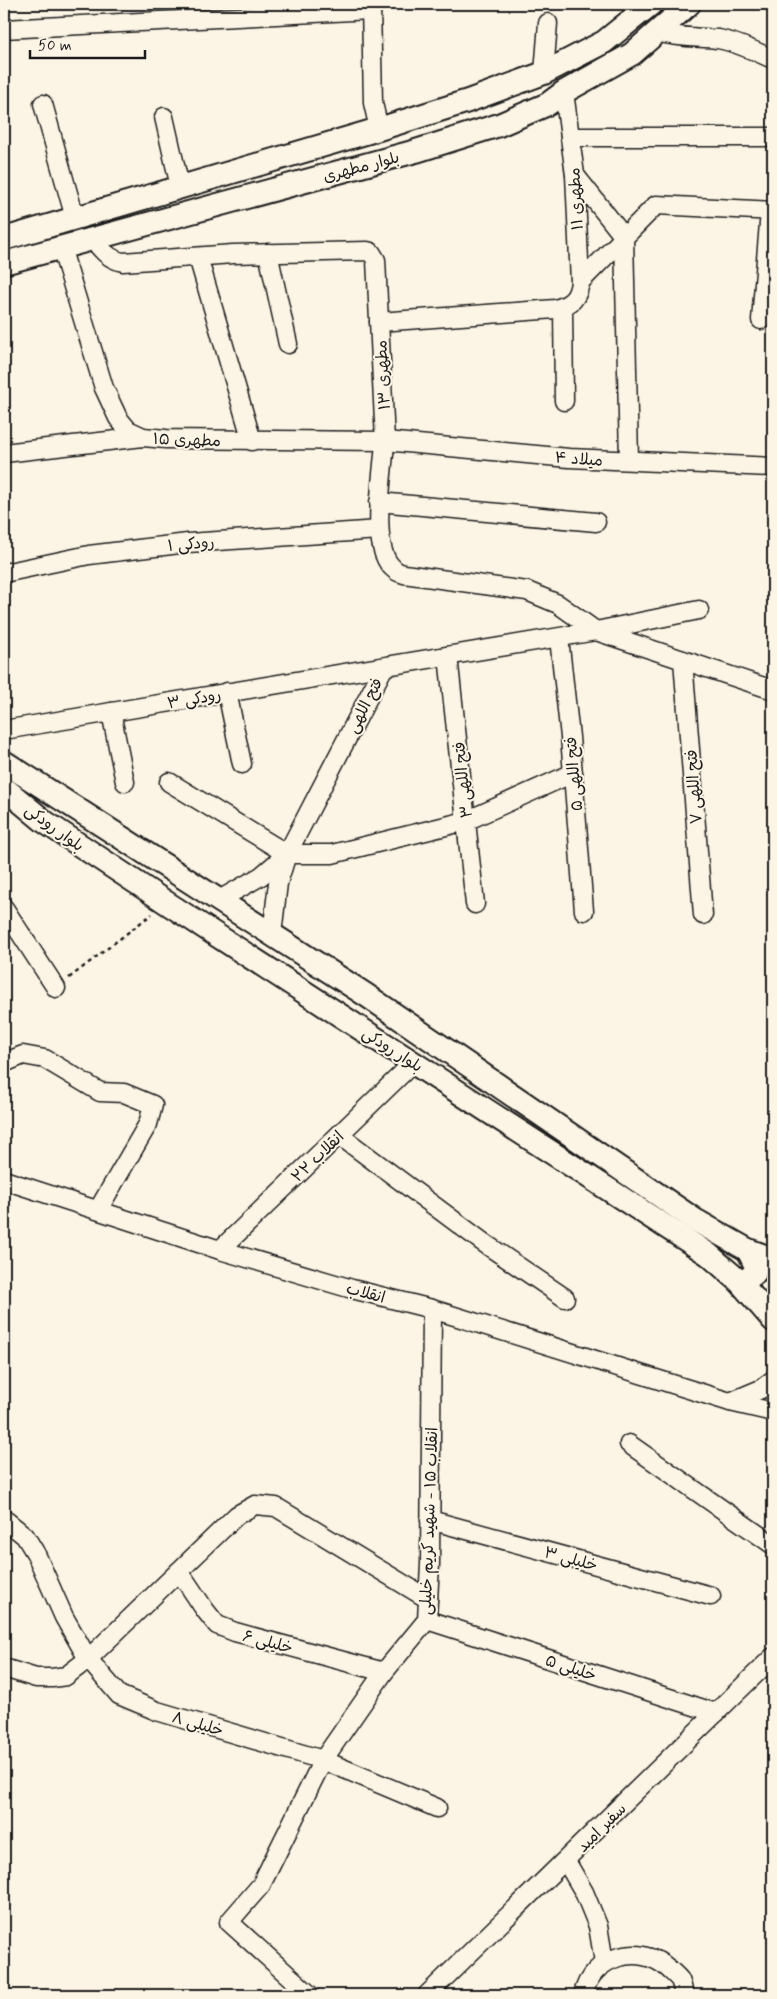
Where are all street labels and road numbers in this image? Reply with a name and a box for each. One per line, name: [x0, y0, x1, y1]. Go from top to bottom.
street label: بلوار مطهری: [321, 147, 402, 188]
street label: مطهری ۱۱: [564, 167, 589, 231]
street label: مطهری ۱۳: [371, 339, 396, 411]
street label: مطهری ۱۵: [153, 429, 221, 452]
street label: میلاد ۴: [554, 447, 604, 472]
street label: رودکی ۱: [167, 532, 215, 557]
street label: فتح اللهی: [342, 674, 388, 737]
street label: رودکی ۳: [166, 684, 223, 715]
street label: فتح اللهی ۵: [561, 736, 588, 812]
street label: فتح اللهی ۳: [449, 741, 478, 819]
street label: فتح اللهی ۷: [681, 749, 708, 825]
street label: بلوار رودکی: [20, 800, 88, 857]
street label: بلوار رودکی: [358, 1023, 427, 1078]
street label: انقلاب ۲۲: [287, 1127, 349, 1187]
street label: انقلاب: [344, 1278, 387, 1309]
street label: انقلاب ۱۵ - شهید کریم خلیلی: [416, 1427, 444, 1615]
street label: خلیلی ۳: [542, 1542, 600, 1577]
street label: خلیلی ۶: [240, 1626, 295, 1659]
street label: خلیلی ۵: [542, 1650, 599, 1687]
street label: خلیلی ۸: [169, 1707, 226, 1742]
street label: سفیر امید: [573, 1799, 631, 1857]

